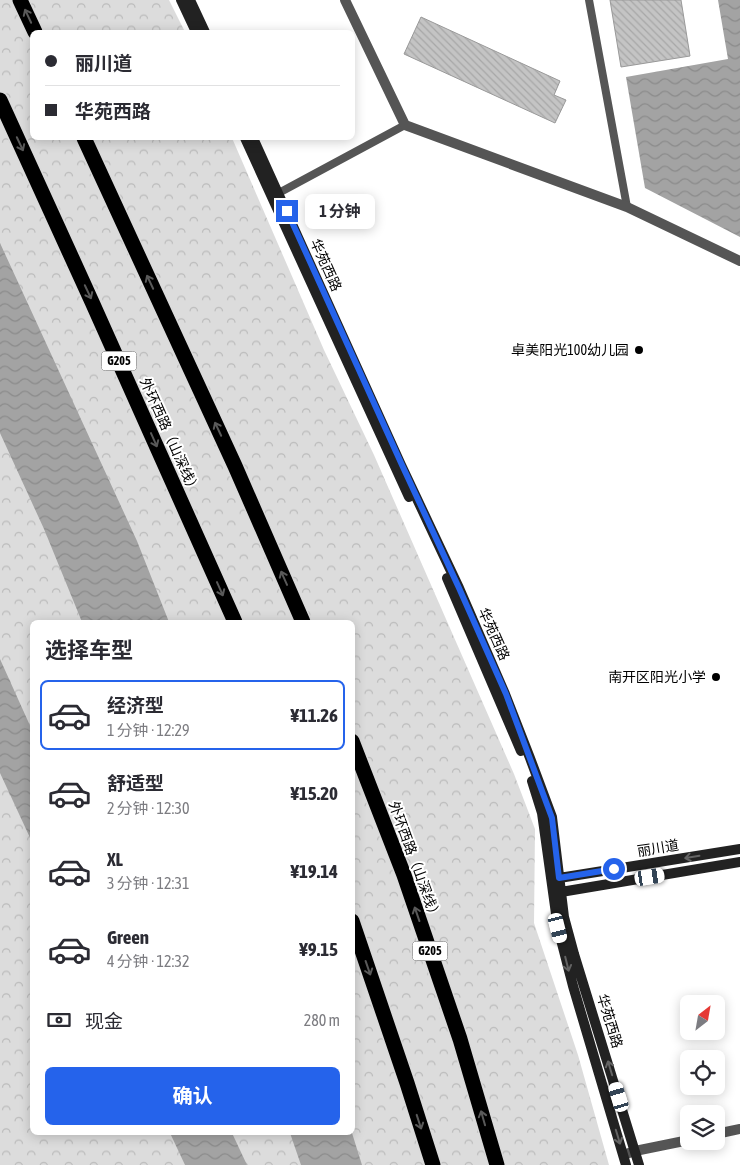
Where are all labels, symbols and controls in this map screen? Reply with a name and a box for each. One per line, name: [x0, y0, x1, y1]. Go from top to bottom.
one-way arrow: [23, 9, 32, 24]
text: 丽川道: [75, 52, 132, 74]
text: 华苑西路: [75, 100, 151, 122]
one-way arrow: [16, 136, 26, 151]
callout: 1 分钟: [304, 194, 374, 228]
route end: [276, 200, 298, 222]
text: 1 分钟: [319, 202, 361, 220]
street label: 华苑西路: [307, 236, 345, 294]
one-way arrow: [145, 275, 154, 290]
one-way arrow: [84, 284, 93, 299]
place label: 卓美阳光100幼儿园: [511, 342, 629, 358]
marker: 卓美阳光100幼儿园: [633, 344, 645, 356]
road number: G205: [102, 352, 136, 371]
street label: 外环西路（山深线）: [137, 375, 203, 497]
one-way arrow: [213, 422, 222, 437]
one-way arrow: [150, 432, 160, 447]
one-way arrow: [278, 571, 288, 586]
one-way arrow: [216, 581, 226, 596]
street label: 华苑西路: [475, 605, 513, 663]
text: 选择车型: [45, 637, 133, 663]
place label: 南开区阳光小学: [608, 669, 706, 685]
marker: 南开区阳光小学: [710, 671, 722, 683]
icon: car: [47, 693, 92, 738]
text: 经济型: [107, 694, 164, 716]
text: ¥11.26: [290, 704, 338, 726]
text: 1 分钟 · 12:29: [107, 721, 189, 739]
icon: car: [47, 771, 92, 816]
text: 舒适型: [107, 772, 164, 794]
text: ¥15.20: [290, 782, 338, 804]
text: 2 分钟 · 12:30: [107, 799, 189, 817]
street label: 外环西路（山深线）: [386, 799, 444, 923]
street label: 丽川道: [636, 837, 680, 859]
text: XL: [107, 848, 123, 870]
icon: car: [47, 849, 92, 894]
one-way arrow: [684, 852, 700, 862]
route start: [603, 858, 625, 880]
text: ¥19.14: [290, 860, 338, 882]
car: [634, 867, 665, 887]
text: 3 分钟 · 12:31: [107, 874, 189, 892]
one-way arrow: [412, 906, 421, 922]
car: [547, 912, 568, 944]
text: Green: [107, 926, 149, 948]
icon: car: [47, 927, 92, 972]
text: ¥9.15: [299, 938, 338, 960]
road number: G205: [412, 941, 448, 960]
text: 4 分钟 · 12:32: [107, 952, 189, 970]
one-way arrow: [563, 956, 572, 972]
one-way arrow: [364, 959, 373, 975]
street label: 华苑西路: [594, 992, 626, 1050]
north arrow: [680, 995, 725, 1040]
map controls: [680, 995, 725, 1150]
icon: cash: [45, 1006, 73, 1034]
text: 现金: [85, 1010, 123, 1032]
text: 280 m: [304, 1011, 340, 1029]
button: locate: [680, 1050, 725, 1095]
one-way arrow: [604, 1061, 614, 1077]
button: 确认: [45, 1067, 340, 1125]
car: [607, 1080, 630, 1114]
button: layers: [680, 1105, 725, 1150]
one-way arrow: [478, 1111, 487, 1127]
one-way arrow: [415, 1114, 425, 1130]
one-way arrow: [613, 1128, 623, 1144]

